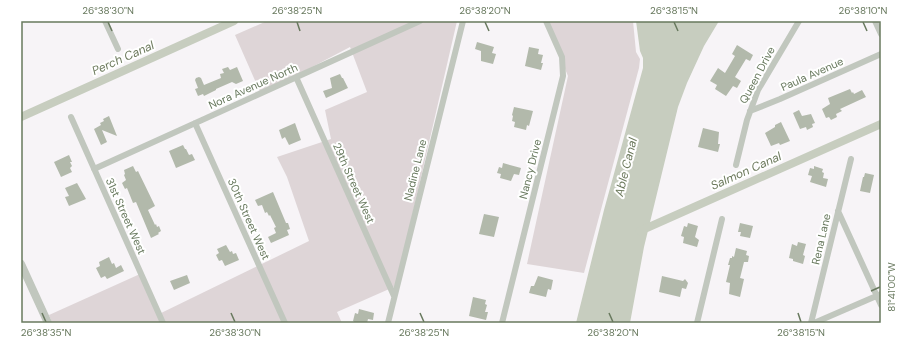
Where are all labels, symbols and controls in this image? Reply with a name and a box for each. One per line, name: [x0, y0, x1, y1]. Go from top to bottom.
text: 26°38'30"N: [82, 4, 134, 17]
text: 26°38'25"N: [272, 4, 322, 17]
text: 26°38'20"N: [459, 4, 511, 17]
text: 26°38'15"N: [650, 4, 698, 17]
text: 26°38'10"N: [839, 4, 887, 17]
water label: Perch Canal: [89, 37, 157, 79]
street label: Queen Drive: [736, 44, 778, 106]
street label: Paula Avenue: [778, 54, 846, 94]
street label: Nora Avenue North: [206, 60, 300, 112]
water label: Able Canal: [611, 136, 641, 199]
street label: Nadine Lane: [401, 138, 429, 202]
street label: Nancy Drive: [516, 138, 544, 200]
street label: 29th Street West: [330, 141, 378, 225]
water label: Salmon Canal: [708, 148, 784, 194]
street label: 31st Street West: [103, 176, 149, 256]
street label: 30th Street West: [225, 176, 273, 262]
street label: Rena Lane: [808, 212, 834, 266]
text: 81°41'00"W: [885, 262, 898, 312]
text: 26°38'35"N: [21, 326, 71, 339]
text: 26°38'30"N: [209, 326, 261, 339]
text: 26°38'25"N: [399, 326, 449, 339]
text: 26°38'20"N: [587, 326, 639, 339]
text: 26°38'15"N: [777, 326, 825, 339]

